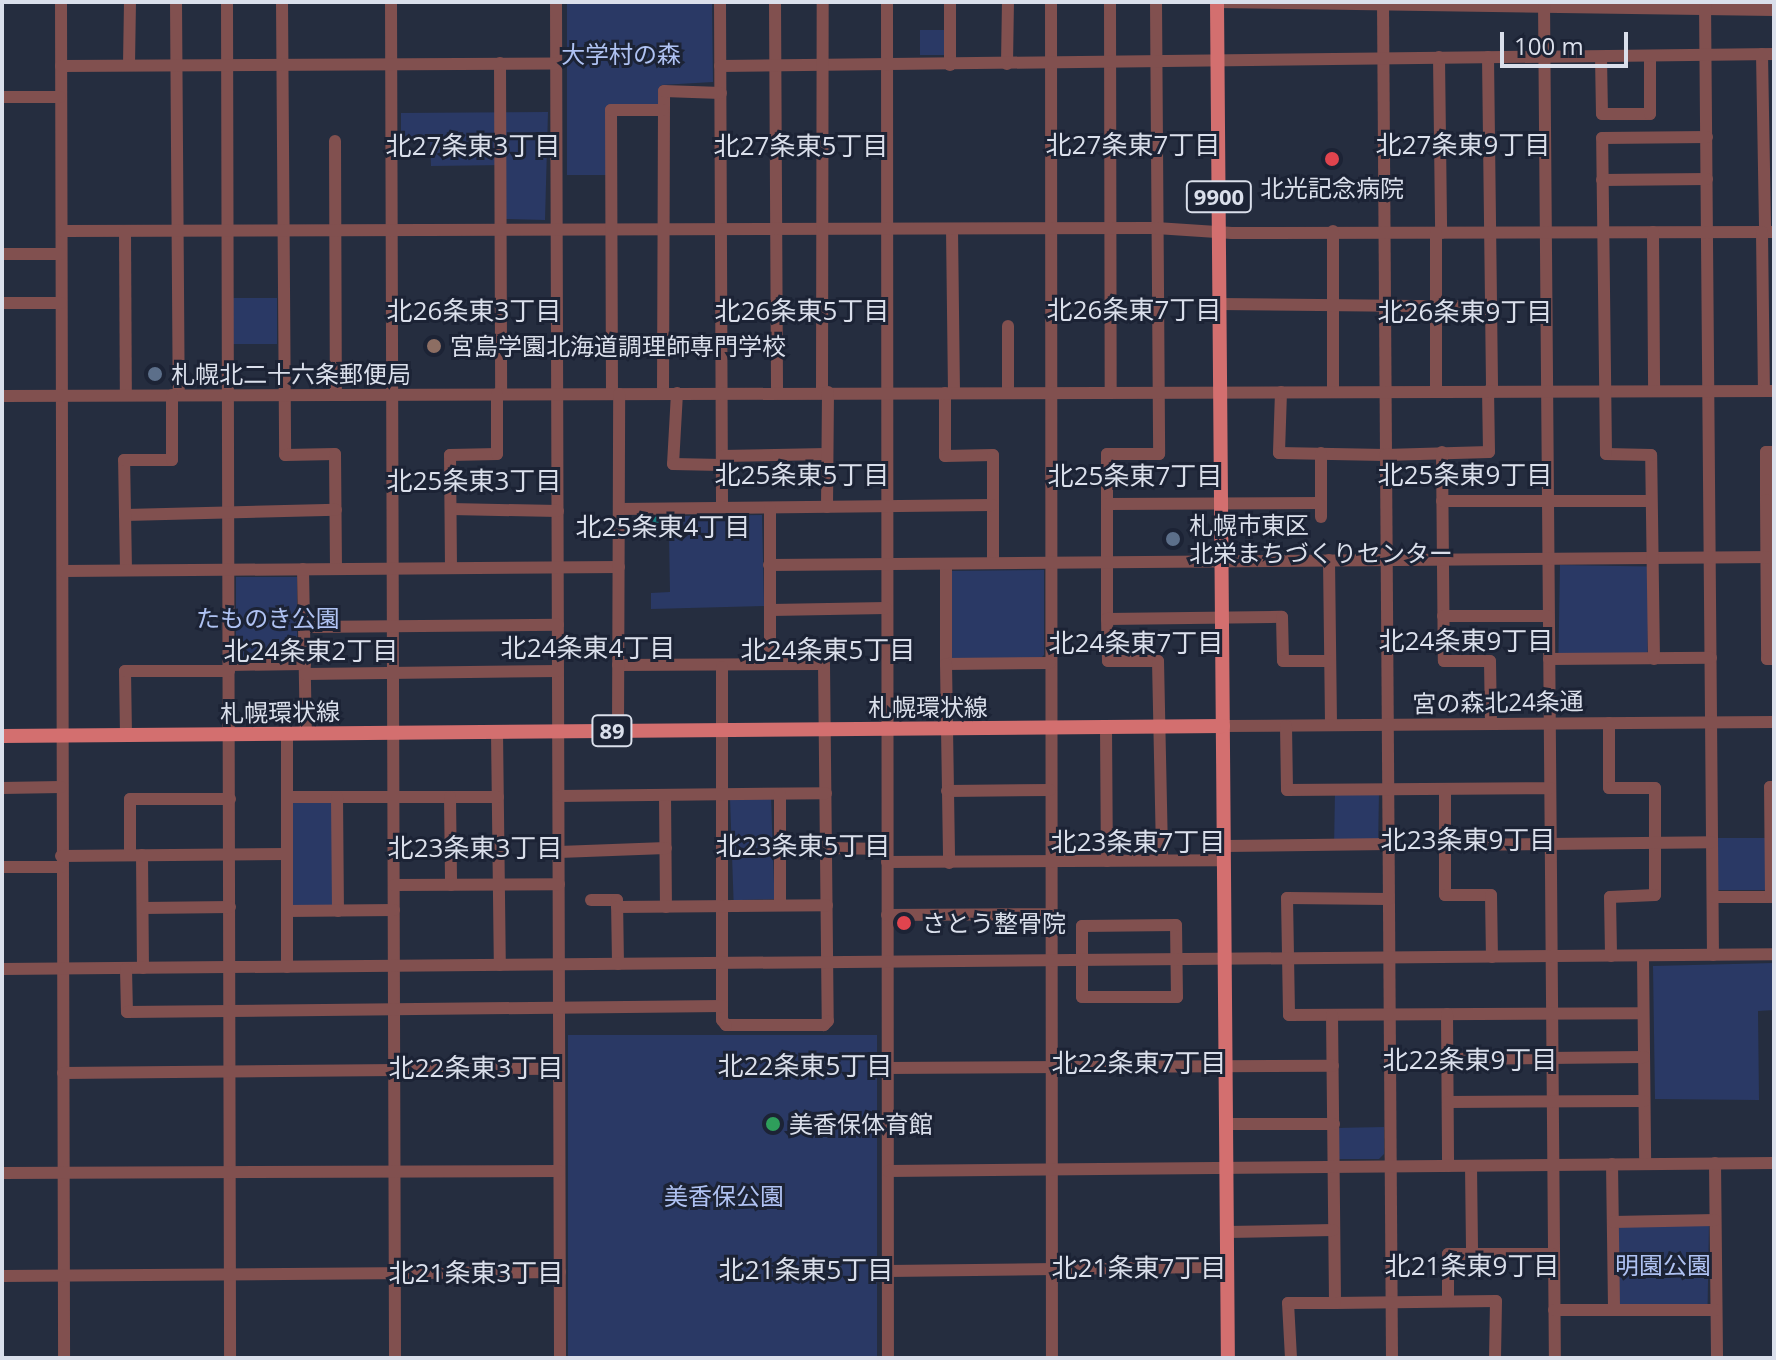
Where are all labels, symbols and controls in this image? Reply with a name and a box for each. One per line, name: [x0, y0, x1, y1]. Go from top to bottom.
scale bar: [1504, 16, 1632, 66]
text: 100 m: [1514, 29, 1584, 62]
park label: 大学村の森: [561, 40, 681, 68]
district label: 北27条東7丁目: [1046, 129, 1220, 161]
district label: 北27条東9丁目: [1376, 129, 1550, 161]
district label: 北27条東3丁目: [386, 130, 560, 162]
district label: 北27条東5丁目: [714, 130, 888, 162]
marker: 北光記念病院: [1321, 148, 1343, 170]
place label: 北光記念病院: [1260, 174, 1404, 202]
road number: 9900: [1185, 179, 1253, 215]
district label: 北26条東7丁目: [1047, 294, 1221, 326]
district label: 北26条東3丁目: [387, 295, 561, 327]
district label: 北26条東5丁目: [715, 295, 889, 327]
district label: 北26条東9丁目: [1378, 296, 1552, 328]
place label: 宮島学園北海道調理師専門学校: [450, 332, 786, 360]
marker: 宮島学園北海道調理師専門学校: [425, 337, 443, 355]
place label: 札幌北二十六条郵便局: [171, 360, 411, 388]
marker: 札幌北二十六条郵便局: [146, 365, 164, 383]
district label: 北25条東5丁目: [715, 459, 889, 491]
district label: 北25条東9丁目: [1378, 459, 1552, 491]
district label: 北25条東7丁目: [1048, 460, 1222, 492]
district label: 北25条東3丁目: [387, 465, 561, 497]
district label: 北25条東4丁目: [576, 511, 750, 543]
place label: 札幌市東区 北栄まちづくりセンター: [1189, 511, 1453, 567]
marker: 札幌市東区 北栄まちづくりセンター: [1164, 530, 1182, 548]
park label: たものき公園: [196, 604, 340, 632]
district label: 北24条東9丁目: [1379, 625, 1553, 657]
district label: 北24条東7丁目: [1049, 627, 1223, 659]
district label: 北24条東4丁目: [501, 632, 675, 664]
district label: 北24条東5丁目: [741, 634, 915, 666]
district label: 北24条東2丁目: [224, 635, 398, 667]
street label: 宮の森北24条通: [1412, 686, 1584, 718]
street label: 札幌環状線: [868, 693, 988, 721]
street label: 札幌環状線: [220, 697, 340, 727]
road number: 89: [590, 713, 634, 749]
district label: 北23条東9丁目: [1381, 824, 1555, 856]
district label: 北23条東7丁目: [1051, 826, 1225, 858]
district label: 北23条東5丁目: [716, 830, 890, 862]
district label: 北23条東3丁目: [388, 832, 562, 864]
place label: さとう整骨院: [922, 909, 1066, 937]
marker: さとう整骨院: [893, 912, 915, 934]
district label: 北22条東9丁目: [1383, 1044, 1557, 1076]
district label: 北22条東7丁目: [1052, 1047, 1226, 1079]
district label: 北22条東5丁目: [718, 1050, 892, 1082]
district label: 北22条東3丁目: [389, 1052, 563, 1084]
place label: 美香保体育館: [789, 1110, 933, 1138]
marker: 美香保体育館: [764, 1115, 782, 1133]
park label: 美香保公園: [664, 1182, 784, 1210]
district label: 北21条東9丁目: [1385, 1250, 1559, 1282]
park label: 明園公園: [1615, 1251, 1711, 1279]
district label: 北21条東7丁目: [1052, 1252, 1226, 1284]
district label: 北21条東5丁目: [719, 1254, 893, 1286]
district label: 北21条東3丁目: [389, 1257, 563, 1289]

